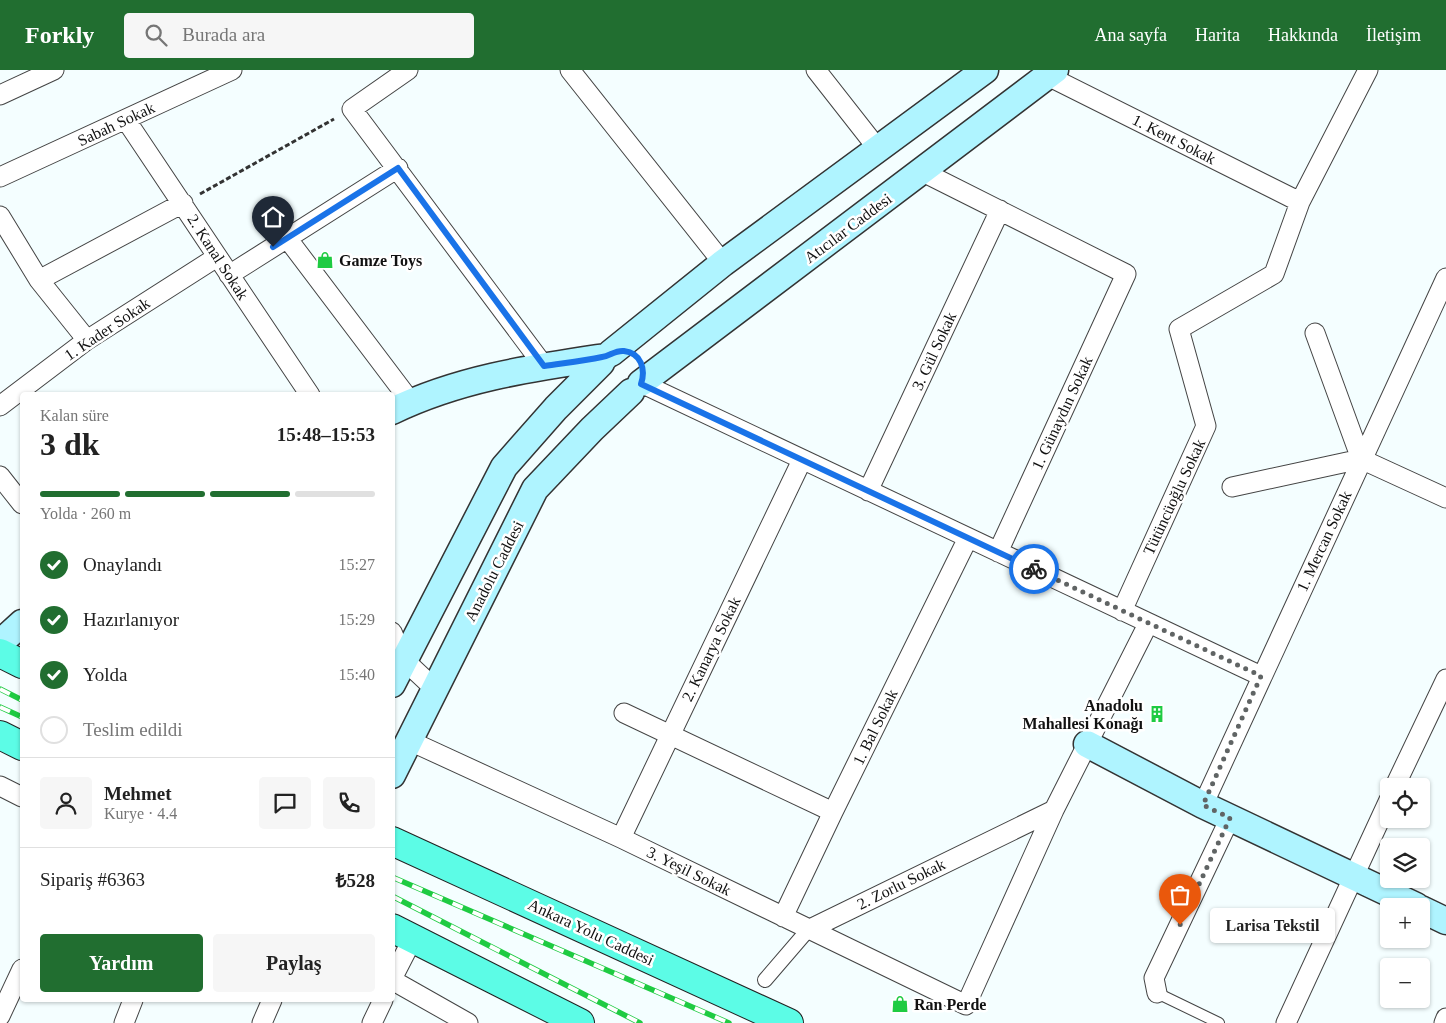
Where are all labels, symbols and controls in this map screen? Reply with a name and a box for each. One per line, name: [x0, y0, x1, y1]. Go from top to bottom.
search box: [124, 13, 474, 58]
icon: search: [142, 21, 170, 49]
text: Forkly: [25, 22, 94, 48]
text: Burada ara: [182, 24, 265, 45]
text: Ana sayfa: [1095, 25, 1167, 45]
text: Harita: [1195, 25, 1240, 45]
text: Hakkında: [1268, 25, 1338, 45]
text: İletişim: [1366, 25, 1421, 45]
street label: Sabah Sokak: [75, 99, 157, 149]
street label: 1. Kent Sokak: [1130, 111, 1218, 167]
street label: Atıcılar Caddesi: [801, 189, 895, 266]
pin: [252, 196, 294, 247]
icon: home: [259, 203, 287, 231]
street label: 2. Kanal Sokak: [184, 211, 252, 303]
shop icon: Gamze Toys: [315, 250, 335, 270]
place label: Gamze Toys: [339, 252, 422, 270]
street label: 1. Kader Sokak: [61, 294, 153, 364]
street label: 3. Gül Sokak: [909, 309, 959, 393]
street label: 1. Günaydın Sokak: [1028, 354, 1097, 473]
text: Kalan süre: [40, 407, 109, 424]
text: 15:48–15:53: [277, 424, 375, 445]
text: 3 dk: [40, 426, 100, 462]
street label: Tütüncüoğlu Sokak: [1140, 436, 1209, 558]
street label: 1. Mercan Sokak: [1293, 488, 1355, 594]
text: Yolda · 260 m: [40, 505, 131, 522]
street label: Anadolu Caddesi: [461, 517, 527, 624]
courier: [1009, 544, 1059, 594]
icon: check: [40, 551, 68, 579]
text: Onaylandı: [83, 554, 162, 575]
icon: bike: [1020, 555, 1048, 583]
text: 15:27: [339, 556, 375, 573]
street label: 2. Kanarya Sokak: [678, 594, 745, 704]
icon: check: [40, 606, 68, 634]
text: Hazırlanıyor: [83, 609, 179, 630]
text: 15:29: [339, 611, 375, 628]
icon: check: [40, 661, 68, 689]
text: Yolda: [83, 664, 128, 685]
text: 15:40: [339, 666, 375, 683]
street label: 1. Bal Sokak: [849, 686, 901, 768]
place label: Anadolu Mahallesi Konağı: [1023, 697, 1144, 733]
building icon: Anadolu Mahallesi Konağı: [1147, 704, 1167, 724]
text: Teslim edildi: [83, 719, 182, 740]
button: person: [40, 777, 92, 829]
button: chat: [259, 777, 311, 829]
button: phone: [323, 777, 375, 829]
map controls: [1380, 778, 1430, 1008]
button: locate: [1380, 778, 1430, 828]
text: Mehmet: [104, 783, 172, 804]
text: Kurye · 4.4: [104, 805, 177, 822]
button: layers: [1380, 838, 1430, 888]
street label: 3. Yeşil Sokak: [644, 843, 734, 900]
street label: 2. Zorlu Sokak: [854, 855, 948, 913]
text: Sipariş #6363: [40, 869, 145, 890]
text: ₺528: [336, 870, 375, 891]
pin: [1159, 874, 1201, 925]
icon: bag: [1166, 881, 1194, 909]
street label: Ankara Yolu Caddesi: [526, 895, 657, 969]
button: +: [1380, 898, 1430, 948]
callout: Larisa Tekstil: [1210, 908, 1335, 942]
text: Larisa Tekstil: [1226, 917, 1319, 934]
button: Yardım: [40, 934, 203, 992]
button: Paylaş: [213, 934, 375, 992]
button: −: [1380, 958, 1430, 1008]
shop icon: Ran Perde: [890, 994, 910, 1014]
place label: Ran Perde: [914, 996, 986, 1013]

